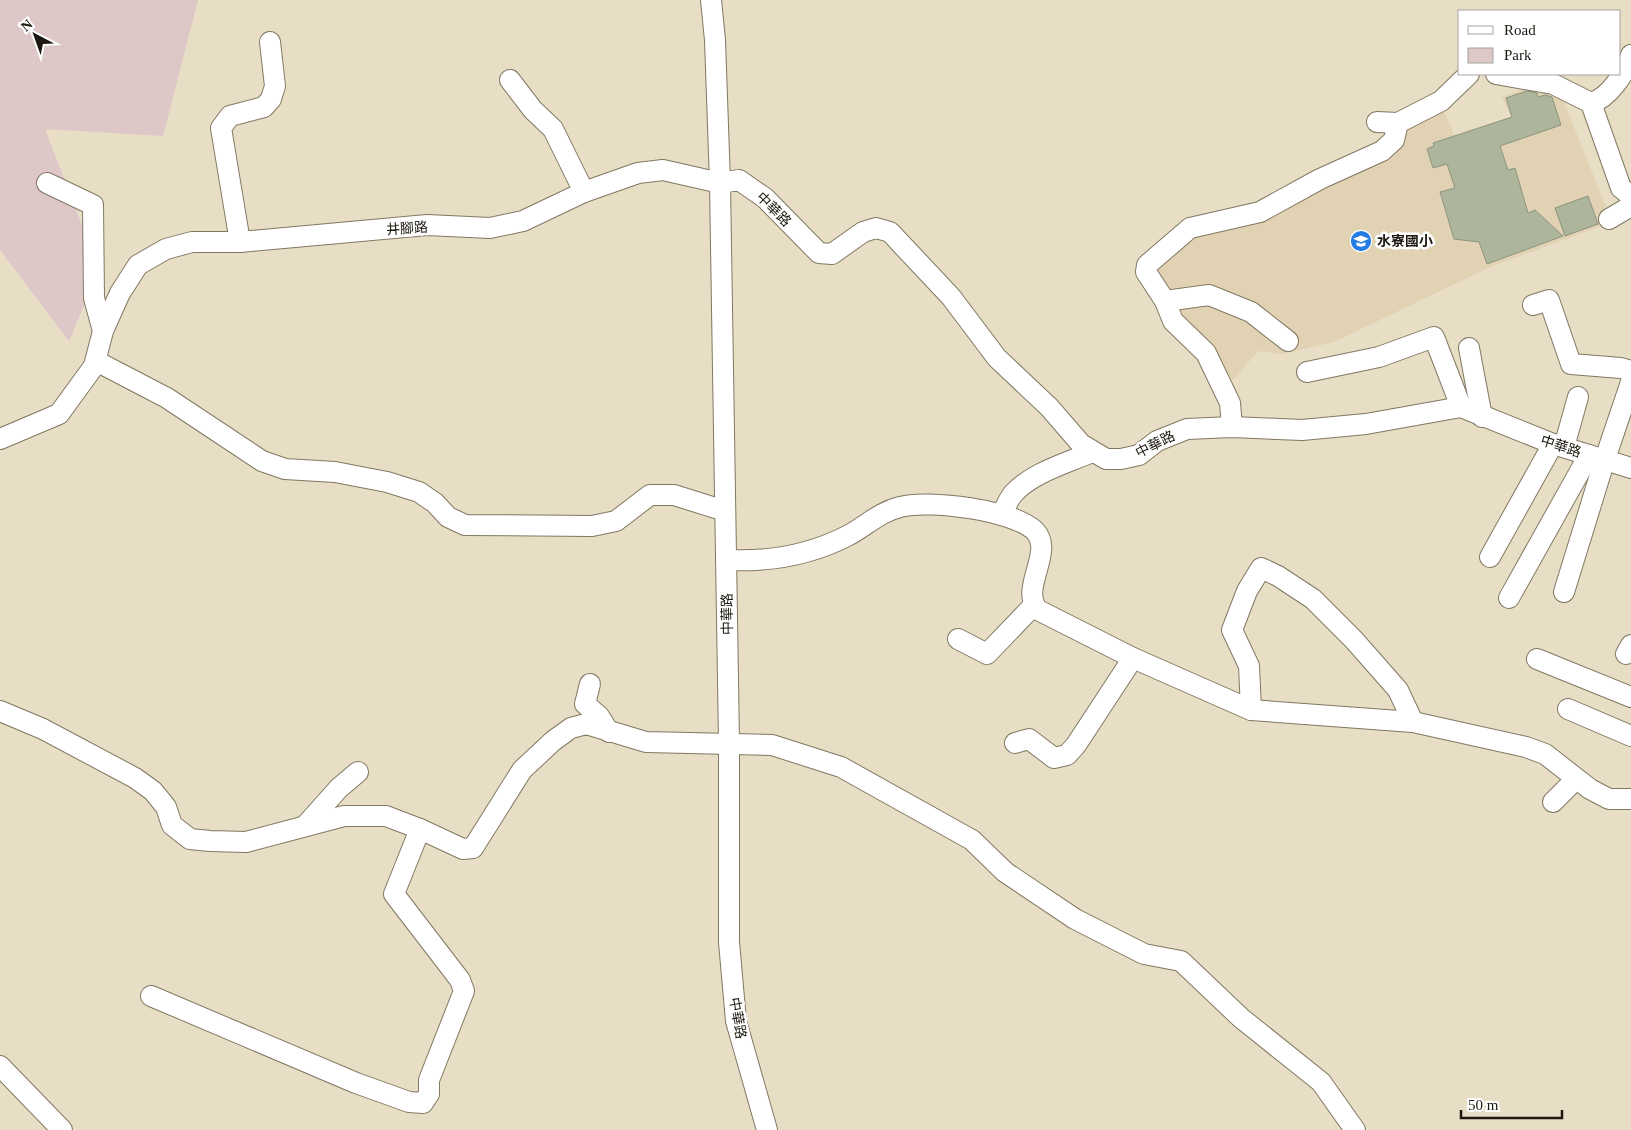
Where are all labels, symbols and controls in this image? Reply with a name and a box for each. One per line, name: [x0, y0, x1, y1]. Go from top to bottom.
north arrow: [10, 10, 60, 60]
legend: [1458, 10, 1621, 75]
text: N: [18, 17, 36, 35]
text: Road: [1504, 22, 1536, 38]
text: Park: [1504, 47, 1532, 63]
street label: 中華路: [753, 189, 794, 230]
street label: 井腳路: [385, 219, 429, 237]
school or university icon: 水寮國小: [1349, 229, 1373, 253]
place label: 水寮國小: [1377, 233, 1433, 249]
street label: 中華路: [1133, 428, 1177, 461]
street label: 中華路: [1539, 433, 1583, 460]
street label: 中華路: [720, 593, 735, 635]
street label: 中華路: [726, 996, 749, 1040]
scale bar: [1461, 1088, 1562, 1120]
text: 50 m: [1468, 1097, 1499, 1113]

